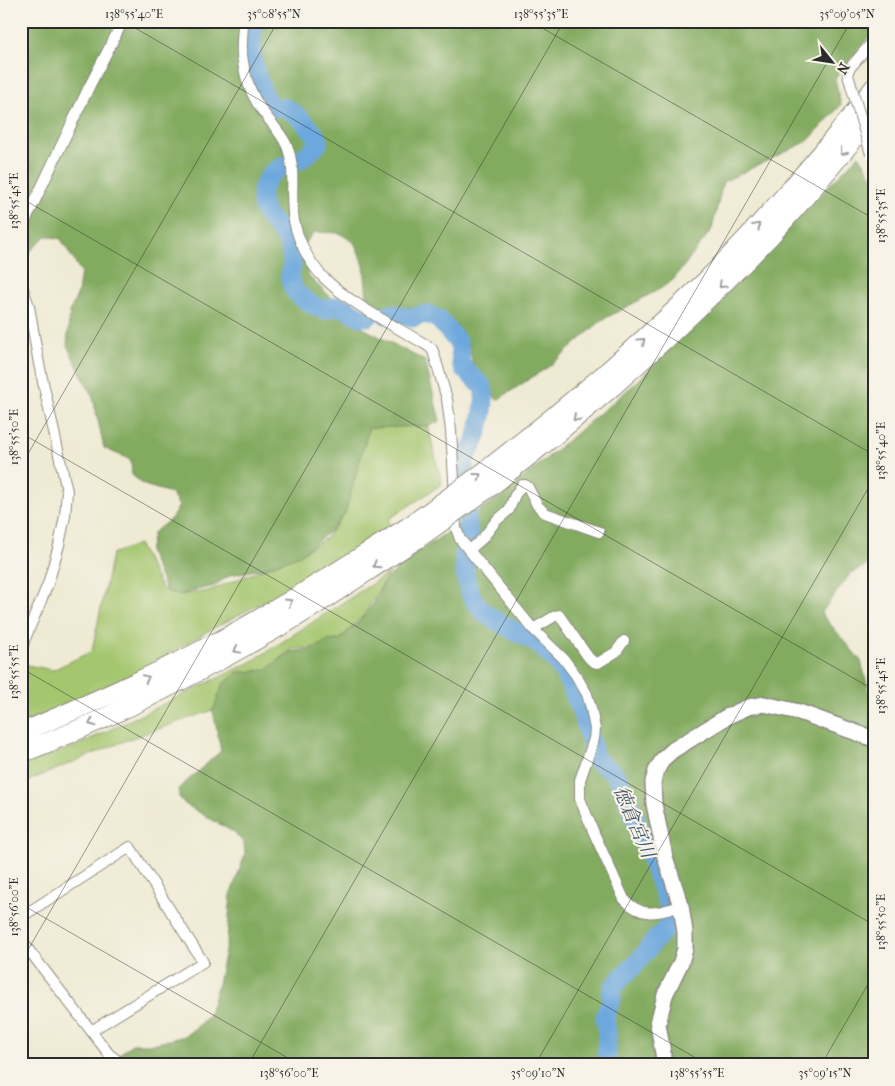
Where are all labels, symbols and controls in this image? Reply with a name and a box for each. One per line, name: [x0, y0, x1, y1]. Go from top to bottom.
text: 138°55'40"E: [105, 7, 163, 21]
text: 35°08'55"N: [247, 7, 301, 21]
text: 138°55'35"E: [514, 7, 568, 21]
text: 35°09'05"N: [819, 7, 875, 21]
north arrow: [808, 38, 858, 88]
text: N: [833, 59, 853, 77]
one-way arrow: [840, 146, 848, 155]
text: 138°55'45"E: [7, 173, 21, 229]
text: 138°55'35"E: [874, 189, 888, 243]
one-way arrow: [751, 222, 760, 231]
one-way arrow: [718, 279, 727, 288]
one-way arrow: [637, 338, 646, 347]
text: 138°55'50"E: [7, 409, 21, 465]
one-way arrow: [572, 412, 581, 421]
text: 138°55'40"E: [874, 422, 888, 480]
one-way arrow: [472, 474, 481, 482]
one-way arrow: [372, 559, 381, 569]
one-way arrow: [284, 598, 293, 608]
one-way arrow: [234, 644, 243, 654]
text: 138°55'55"E: [7, 645, 21, 699]
text: 138°55'45"E: [874, 658, 888, 714]
one-way arrow: [141, 674, 150, 684]
one-way arrow: [88, 717, 97, 728]
water label: 徳倉宮川: [609, 783, 660, 863]
text: 138°56'00"E: [7, 877, 21, 937]
text: 138°55'50"E: [874, 894, 888, 950]
text: 138°56'00"E: [259, 1066, 319, 1080]
text: 35°09'10"N: [511, 1066, 565, 1080]
text: 138°55'55"E: [670, 1066, 724, 1080]
text: 35°09'15"N: [798, 1066, 852, 1080]

